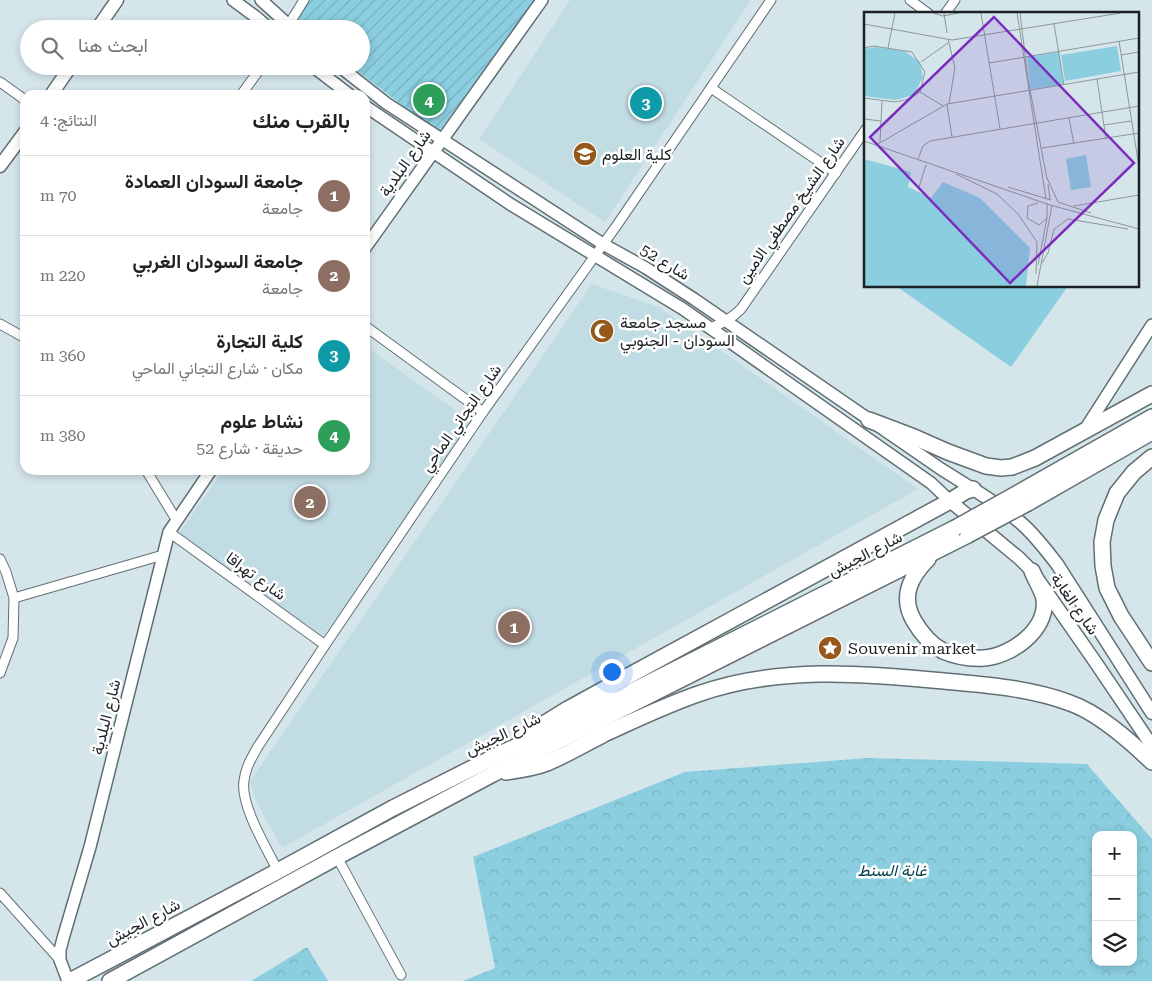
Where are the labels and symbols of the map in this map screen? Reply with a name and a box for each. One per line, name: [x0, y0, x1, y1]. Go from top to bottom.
inset map: [864, 12, 1140, 288]
pin: 4: [413, 81, 445, 119]
pin: 3: [630, 84, 662, 122]
street label: شارع البلدية: [375, 126, 436, 201]
street label: شارع الشيخ مصطفي الامين: [733, 133, 852, 289]
school or university icon: كلية العلوم: [572, 141, 598, 167]
place label: كلية العلوم: [602, 145, 672, 165]
street label: شارع 52: [636, 240, 693, 286]
place label: مسجد جامعة السودان - الجنوبي: [620, 313, 735, 354]
mosque icon: مسجد جامعة السودان - الجنوبي: [589, 318, 615, 344]
street label: شارع التجاني الماحي: [417, 360, 509, 478]
pin: 2: [294, 483, 326, 521]
street label: شارع الجيش: [825, 527, 906, 583]
street label: شارع تهراقا: [221, 548, 290, 606]
street label: شارع الغابة: [1045, 570, 1103, 640]
pin: 1: [498, 608, 530, 646]
place icon: Souvenir market: [817, 635, 843, 661]
place label: Souvenir market: [848, 639, 976, 658]
your location: [599, 659, 625, 685]
street label: شارع البلدية: [87, 677, 126, 757]
street label: شارع الجيش: [462, 708, 545, 762]
park label: غابة السنط: [857, 861, 927, 880]
street label: شارع الجيش: [103, 895, 184, 951]

